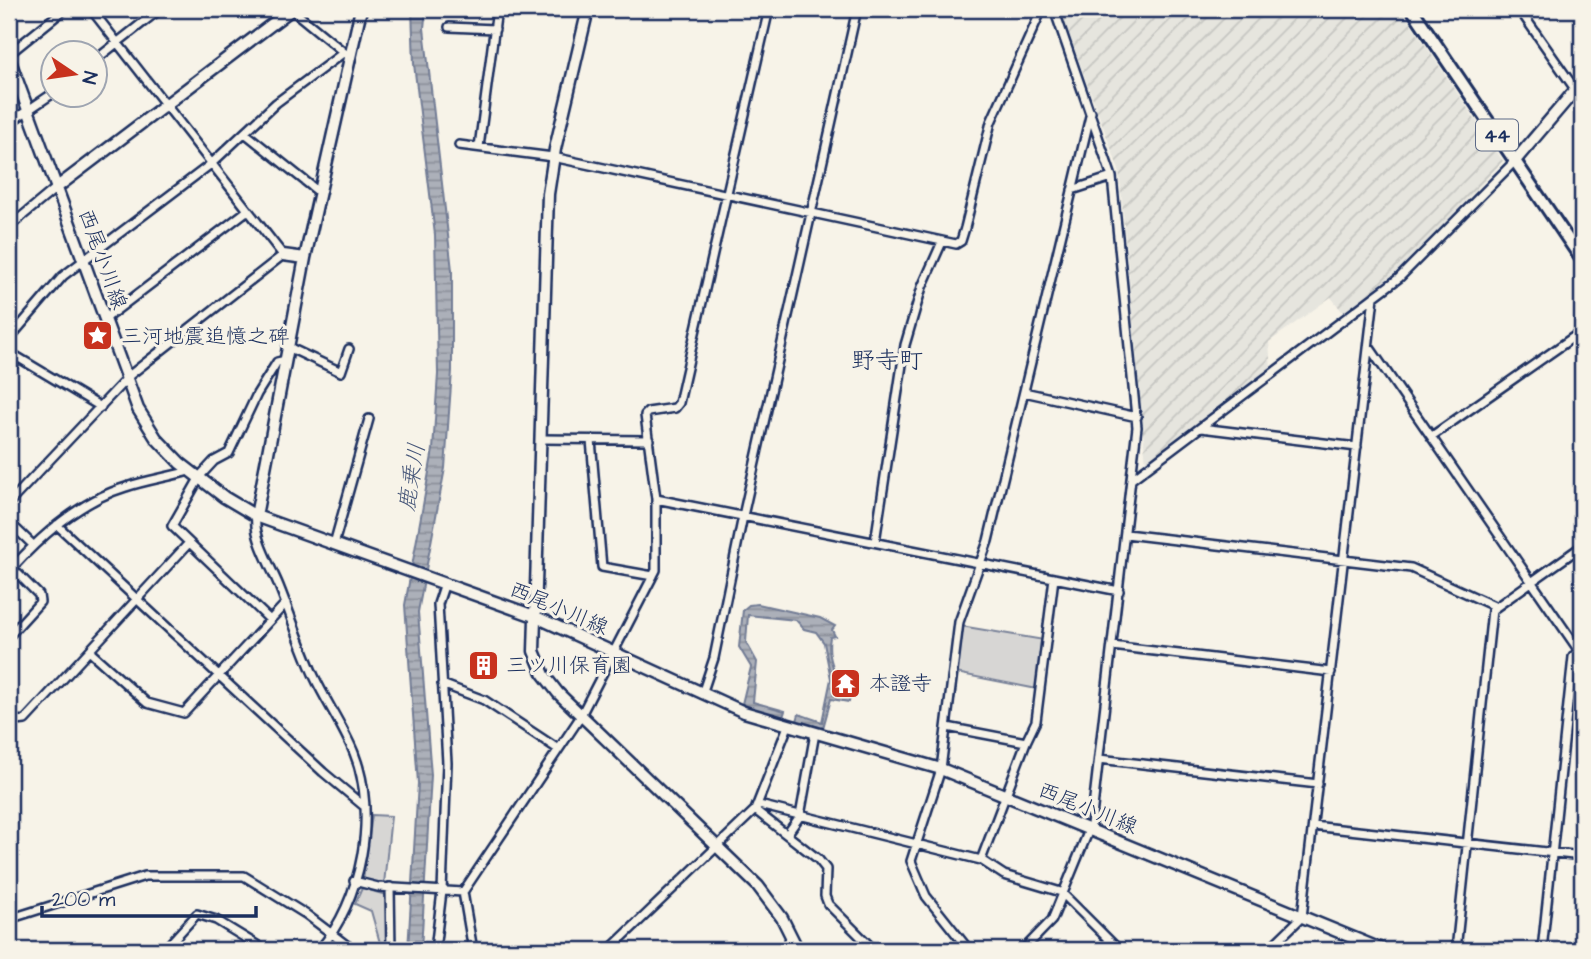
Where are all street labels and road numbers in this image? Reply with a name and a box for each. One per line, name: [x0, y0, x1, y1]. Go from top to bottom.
road number: 44: [1476, 119, 1518, 150]
street label: 西尾小川線: [71, 205, 134, 313]
street label: 西尾小川線: [505, 575, 613, 642]
street label: 西尾小川線: [1034, 775, 1142, 842]

